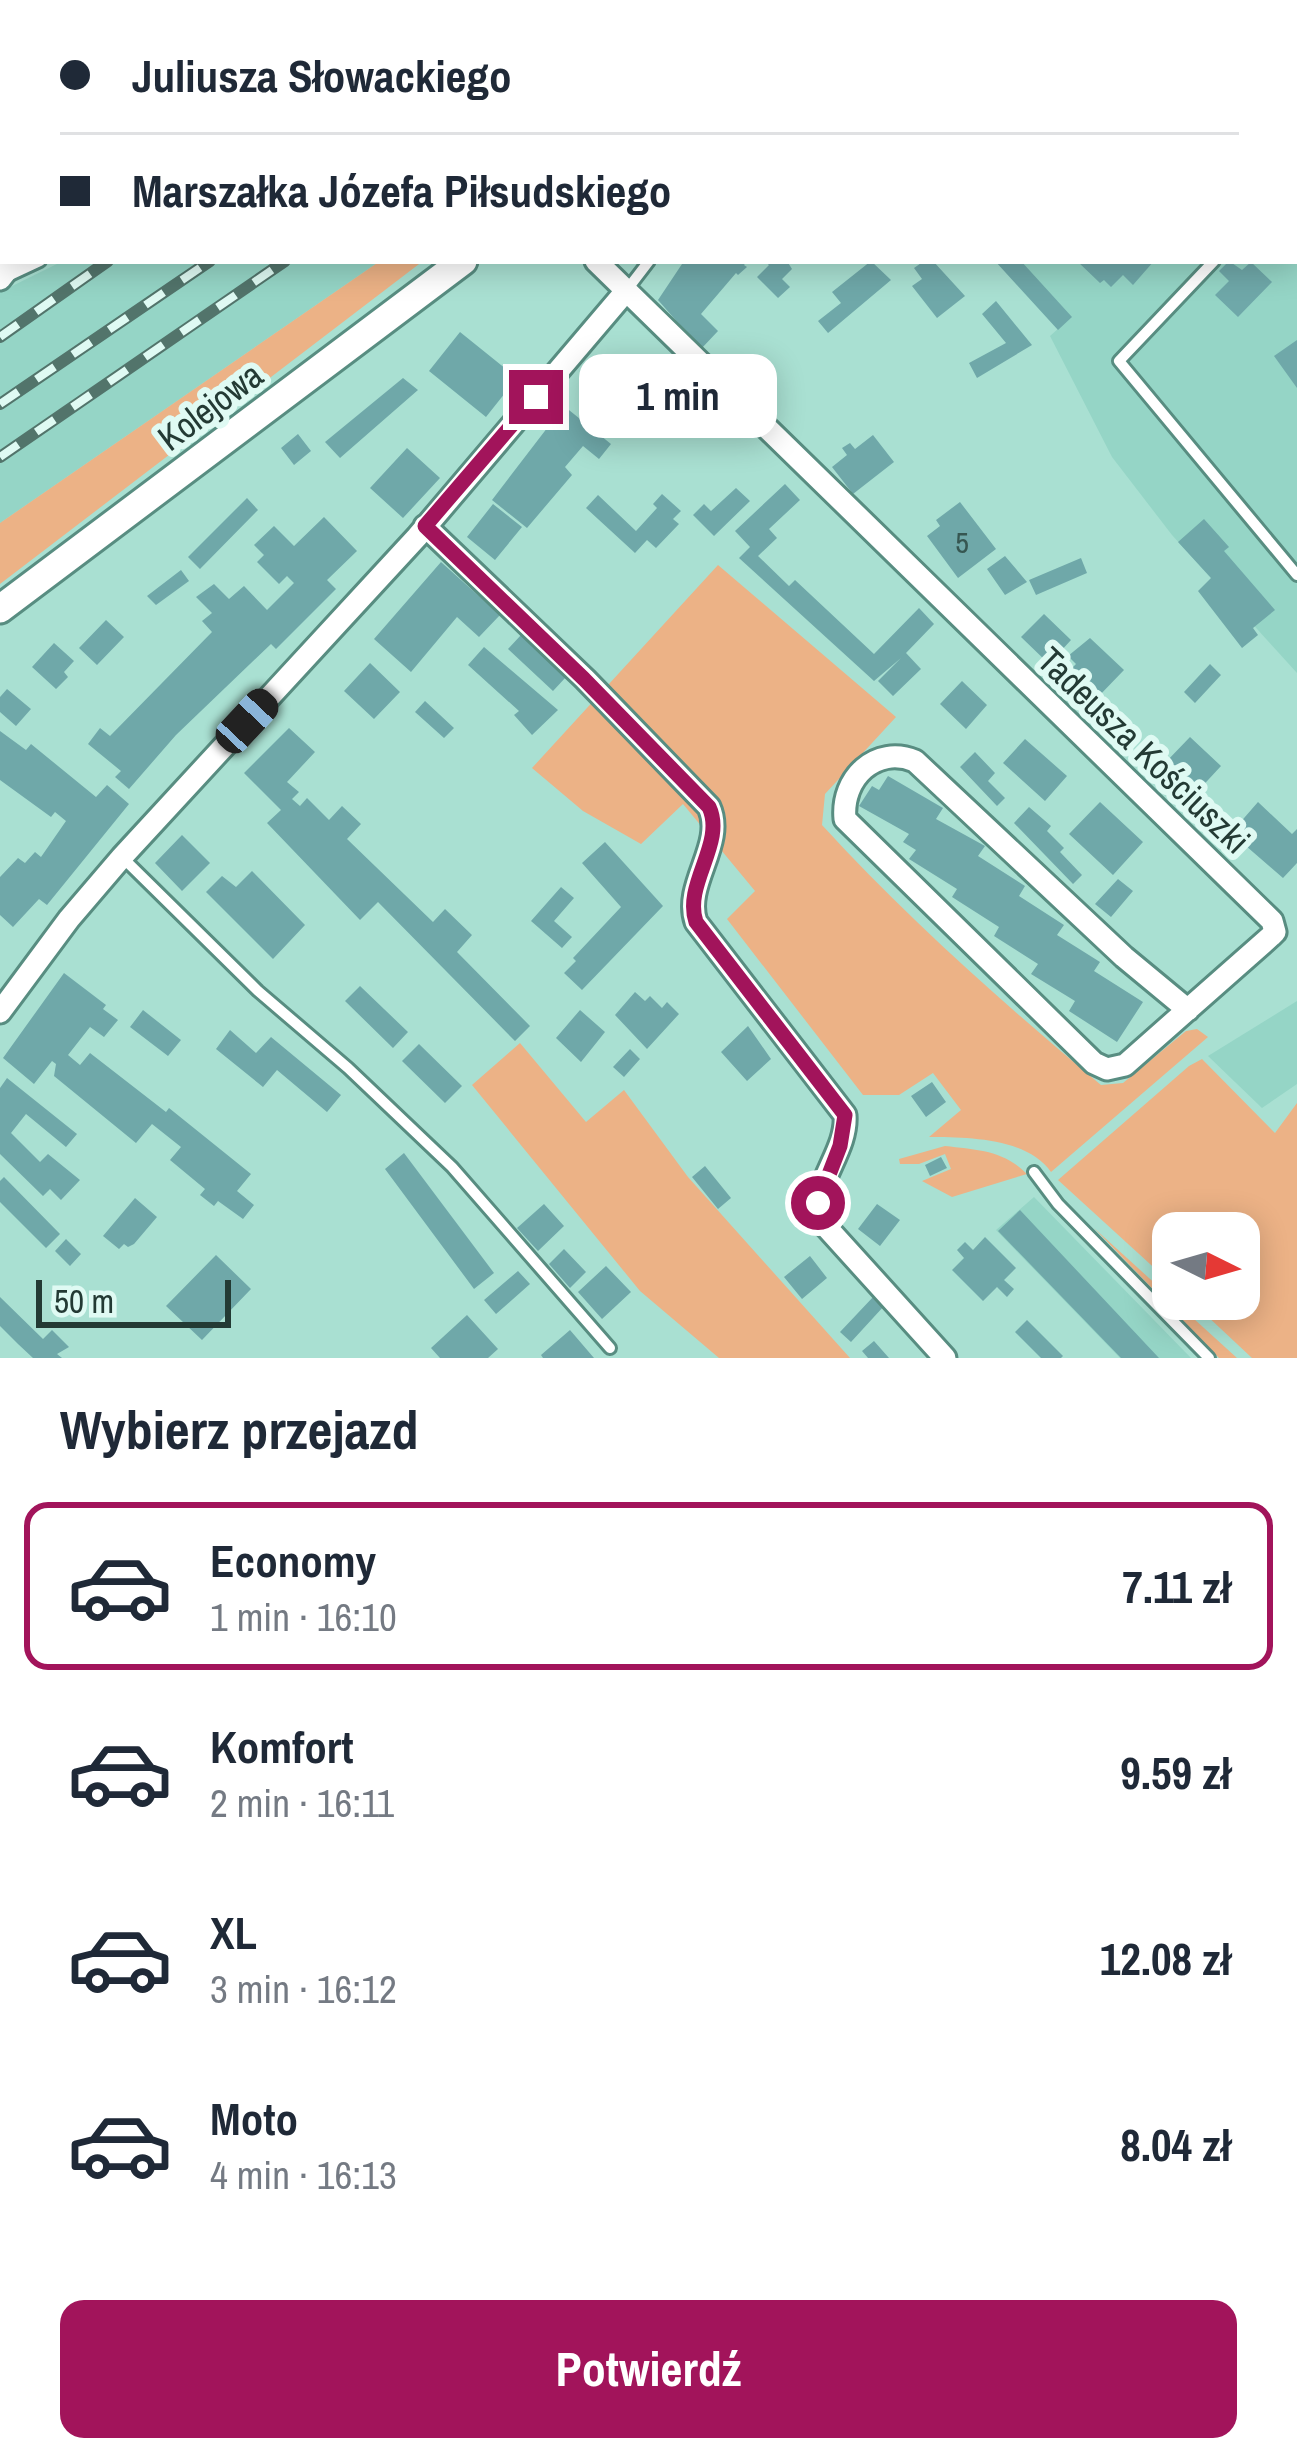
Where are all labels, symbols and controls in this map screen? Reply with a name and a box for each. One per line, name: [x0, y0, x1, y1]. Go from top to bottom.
text: Juliusza Słowackiego: [132, 45, 511, 106]
text: Marszałka Józefa Piłsudskiego: [132, 160, 671, 221]
street label: Kolejowa: [148, 351, 272, 461]
callout: 1 min: [578, 355, 776, 439]
route end: [509, 370, 563, 424]
text: 1 min: [636, 370, 720, 422]
house number: 5: [955, 522, 969, 562]
street label: Tadeusza Kościuszki: [1027, 636, 1261, 864]
car: [209, 682, 285, 760]
route start: [791, 1176, 845, 1230]
north arrow: [1152, 1212, 1260, 1320]
map controls: [1152, 1212, 1260, 1320]
scale bar: [36, 1274, 231, 1327]
text: 50 m: [54, 1279, 114, 1323]
text: Wybierz przejazd: [60, 1393, 419, 1466]
text: Economy: [210, 1530, 376, 1591]
icon: car: [66, 1532, 174, 1640]
text: 7.11 zł: [1122, 1556, 1231, 1617]
text: 1 min · 16:10: [210, 1591, 397, 1643]
text: Komfort: [210, 1716, 353, 1777]
icon: car: [66, 1718, 174, 1826]
text: 9.59 zł: [1120, 1742, 1231, 1803]
text: 2 min · 16:11: [210, 1777, 394, 1829]
text: XL: [210, 1902, 257, 1963]
icon: car: [66, 1904, 174, 2012]
text: 12.08 zł: [1100, 1928, 1231, 1989]
text: 3 min · 16:12: [210, 1963, 397, 2015]
text: Moto: [210, 2088, 298, 2149]
icon: car: [66, 2090, 174, 2198]
text: 8.04 zł: [1120, 2114, 1231, 2175]
text: 4 min · 16:13: [210, 2149, 397, 2201]
button: Potwierdź: [60, 2300, 1237, 2438]

